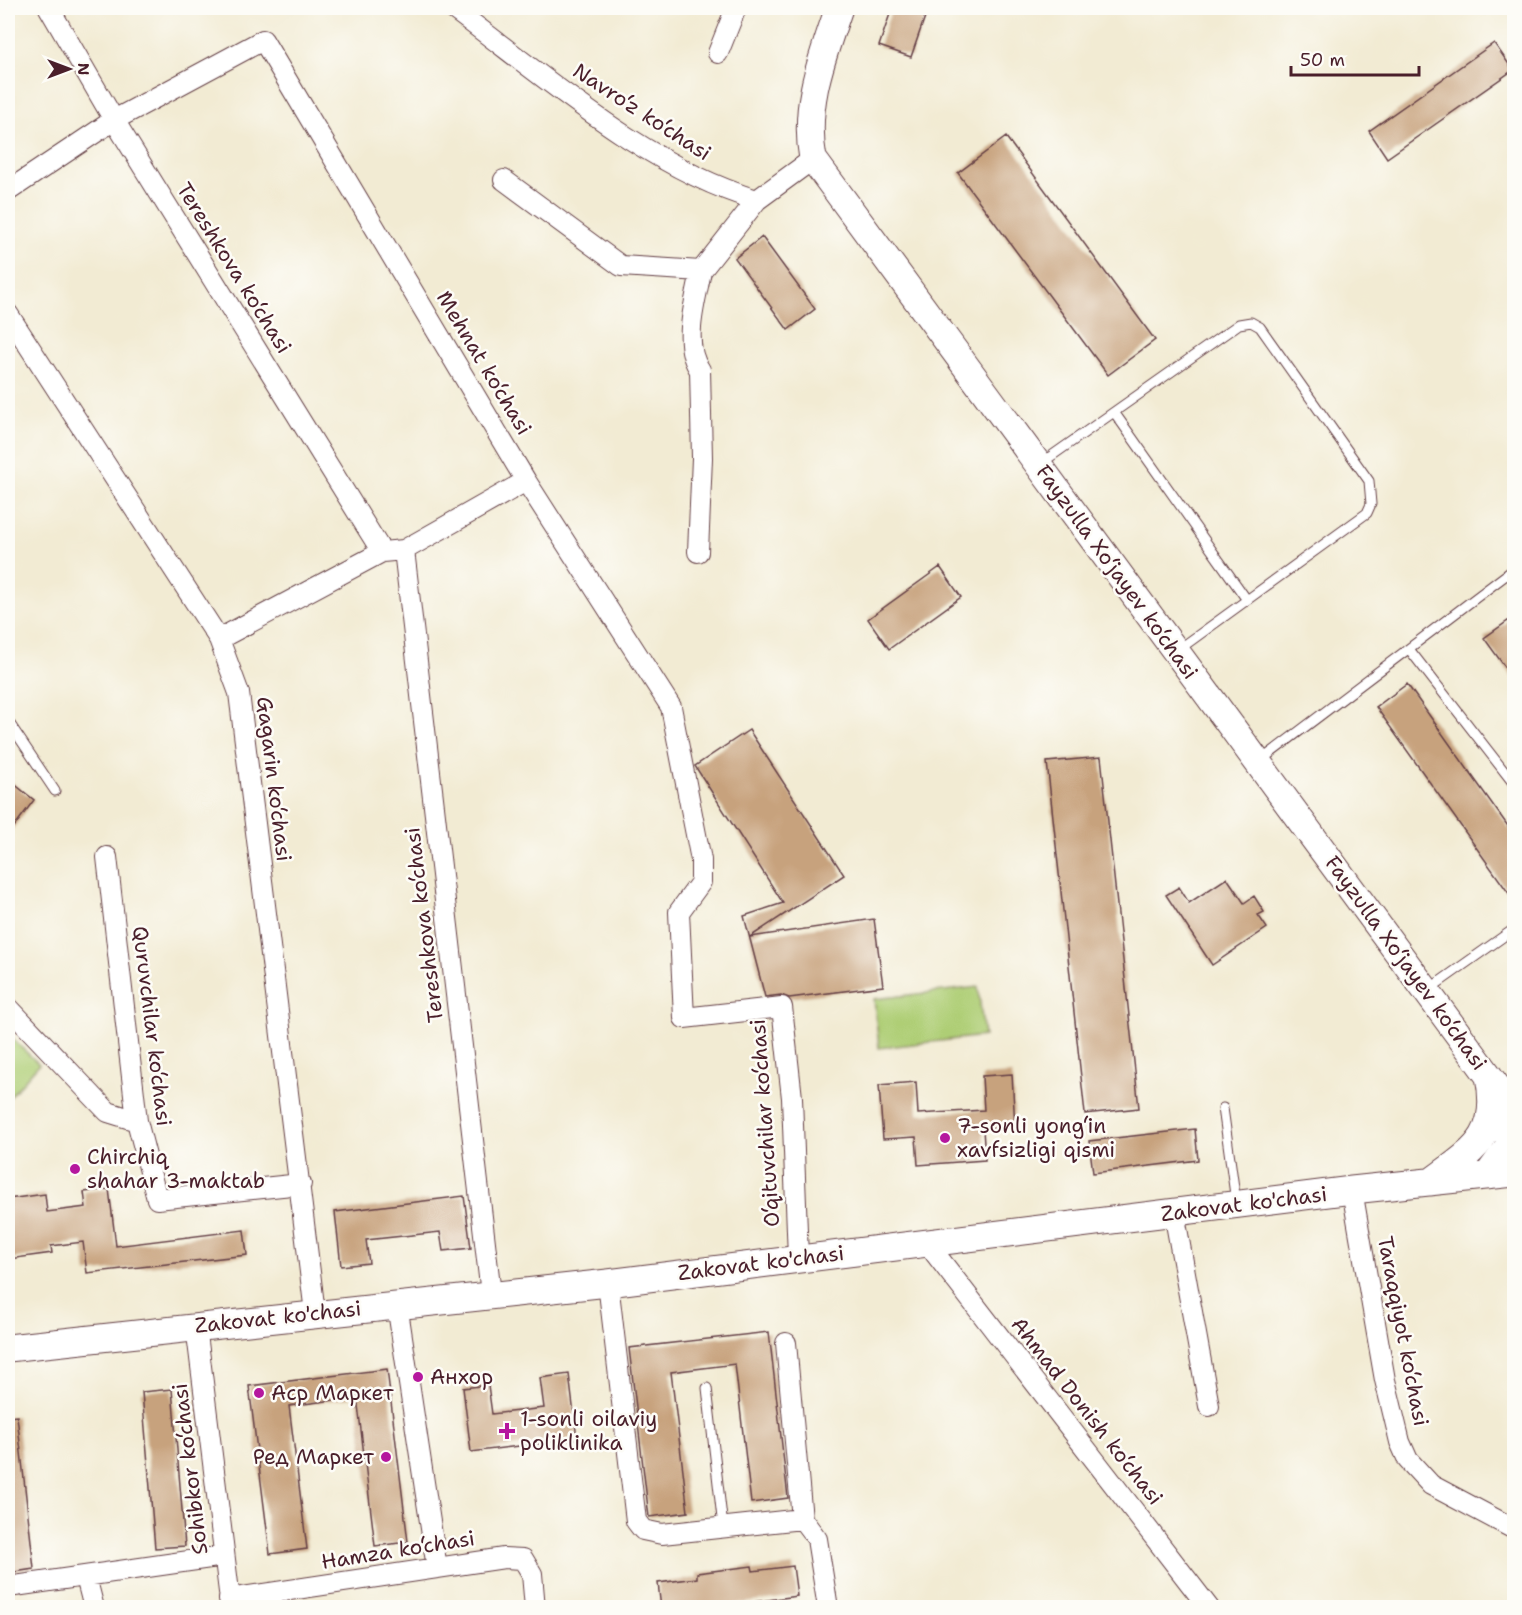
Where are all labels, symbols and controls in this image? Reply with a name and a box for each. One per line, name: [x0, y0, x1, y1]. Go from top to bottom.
north arrow: [39, 39, 99, 99]
scale bar: [1291, 39, 1418, 77]
text: 50 m: [1300, 48, 1345, 72]
street label: Navro‘z ko‘chasi: [568, 57, 716, 167]
text: N: [73, 63, 94, 75]
street label: Tereshkova ko‘chasi: [170, 177, 298, 359]
street label: Mehnat ko‘chasi: [430, 286, 538, 440]
street label: Fayzulla Xo‘jayev ko‘chasi: [1030, 459, 1204, 685]
street label: Gagarin ko‘chasi: [250, 695, 298, 863]
street label: Tereshkova ko‘chasi: [398, 826, 450, 1024]
street label: Fayzulla Xo‘jayev ko‘chasi: [1319, 850, 1493, 1076]
street label: Quruvchilar ko‘chasi: [126, 924, 178, 1128]
street label: O‘qituvchilar ko‘chasi: [744, 1018, 786, 1228]
place label: 7-sonli yong‘in xavfsizligi qismi: [957, 1112, 1115, 1164]
marker: 7-sonli yong‘in xavfsizligi qismi: [938, 1131, 952, 1145]
place label: Chirchiq shahar 3-maktab: [87, 1143, 265, 1195]
marker: Chirchiq shahar 3-maktab: [68, 1162, 82, 1176]
street label: Zakovat ko'chasi: [1159, 1180, 1329, 1228]
street label: Taraqqiyot ko‘chasi: [1371, 1234, 1435, 1428]
street label: Zakovat ko'chasi: [676, 1239, 846, 1287]
street label: Zakovat ko'chasi: [193, 1294, 363, 1340]
street label: Ahmad Donish ko‘chasi: [1005, 1311, 1169, 1511]
place label: Анхор: [430, 1363, 493, 1391]
marker: Анхор: [411, 1370, 425, 1384]
place label: Аср Маркет: [271, 1379, 394, 1407]
street label: Sohibkor ko‘chasi: [166, 1382, 214, 1556]
marker: Аср Маркет: [252, 1386, 266, 1400]
place label: 1-sonli oilaviy poliklinika: [520, 1405, 657, 1457]
marker: 1-sonli oilaviy poliklinika: [498, 1422, 516, 1440]
place label: Ред Маркет: [253, 1443, 374, 1471]
marker: Ред Маркет: [379, 1450, 393, 1464]
street label: Hamza ko‘chasi: [319, 1524, 477, 1576]

